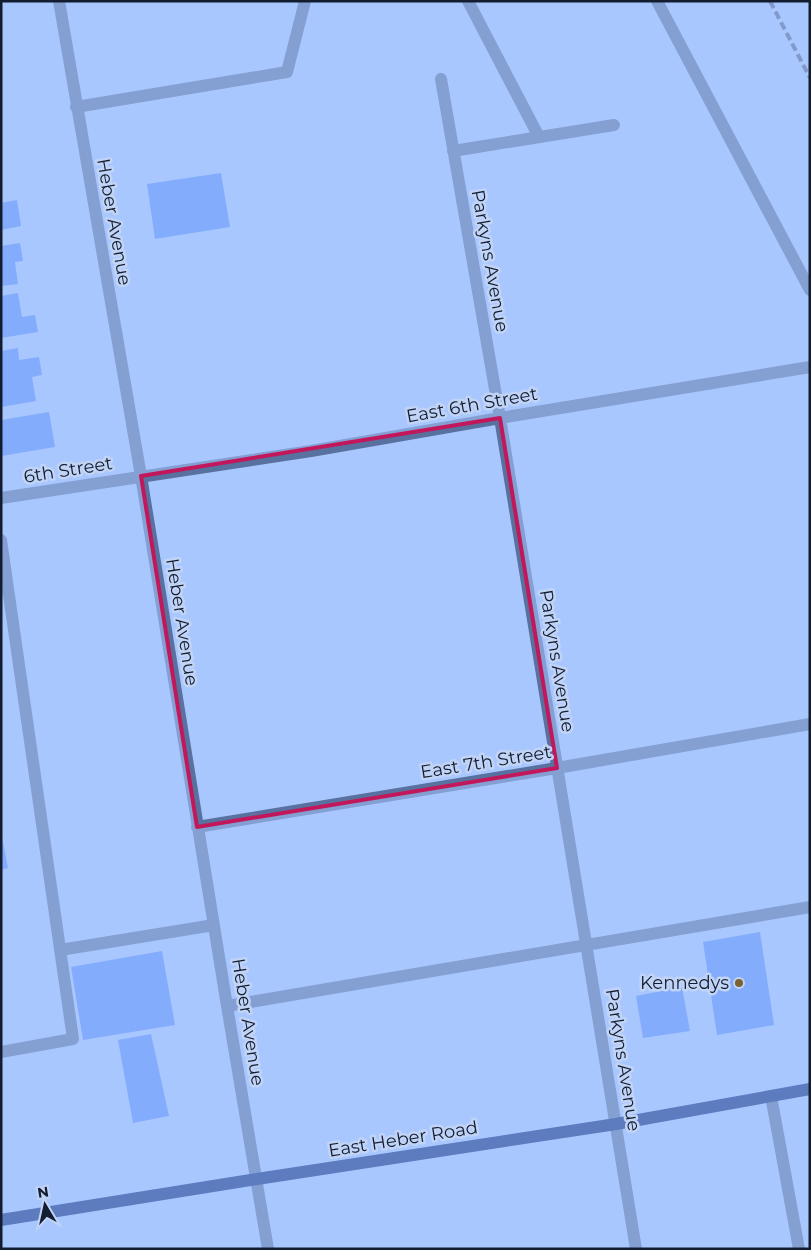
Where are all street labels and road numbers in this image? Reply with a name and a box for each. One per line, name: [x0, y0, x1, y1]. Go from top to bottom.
street label: Heber Avenue: [92, 157, 136, 287]
street label: Parkyns Avenue: [467, 188, 513, 334]
street label: East 6th Street: [405, 383, 539, 427]
street label: 6th Street: [22, 452, 114, 488]
street label: Heber Avenue: [161, 557, 203, 687]
street label: Parkyns Avenue: [535, 588, 579, 734]
street label: East 7th Street: [419, 741, 553, 783]
street label: Heber Avenue: [227, 957, 269, 1087]
street label: Parkyns Avenue: [601, 987, 645, 1133]
street label: East Heber Road: [327, 1116, 479, 1162]

